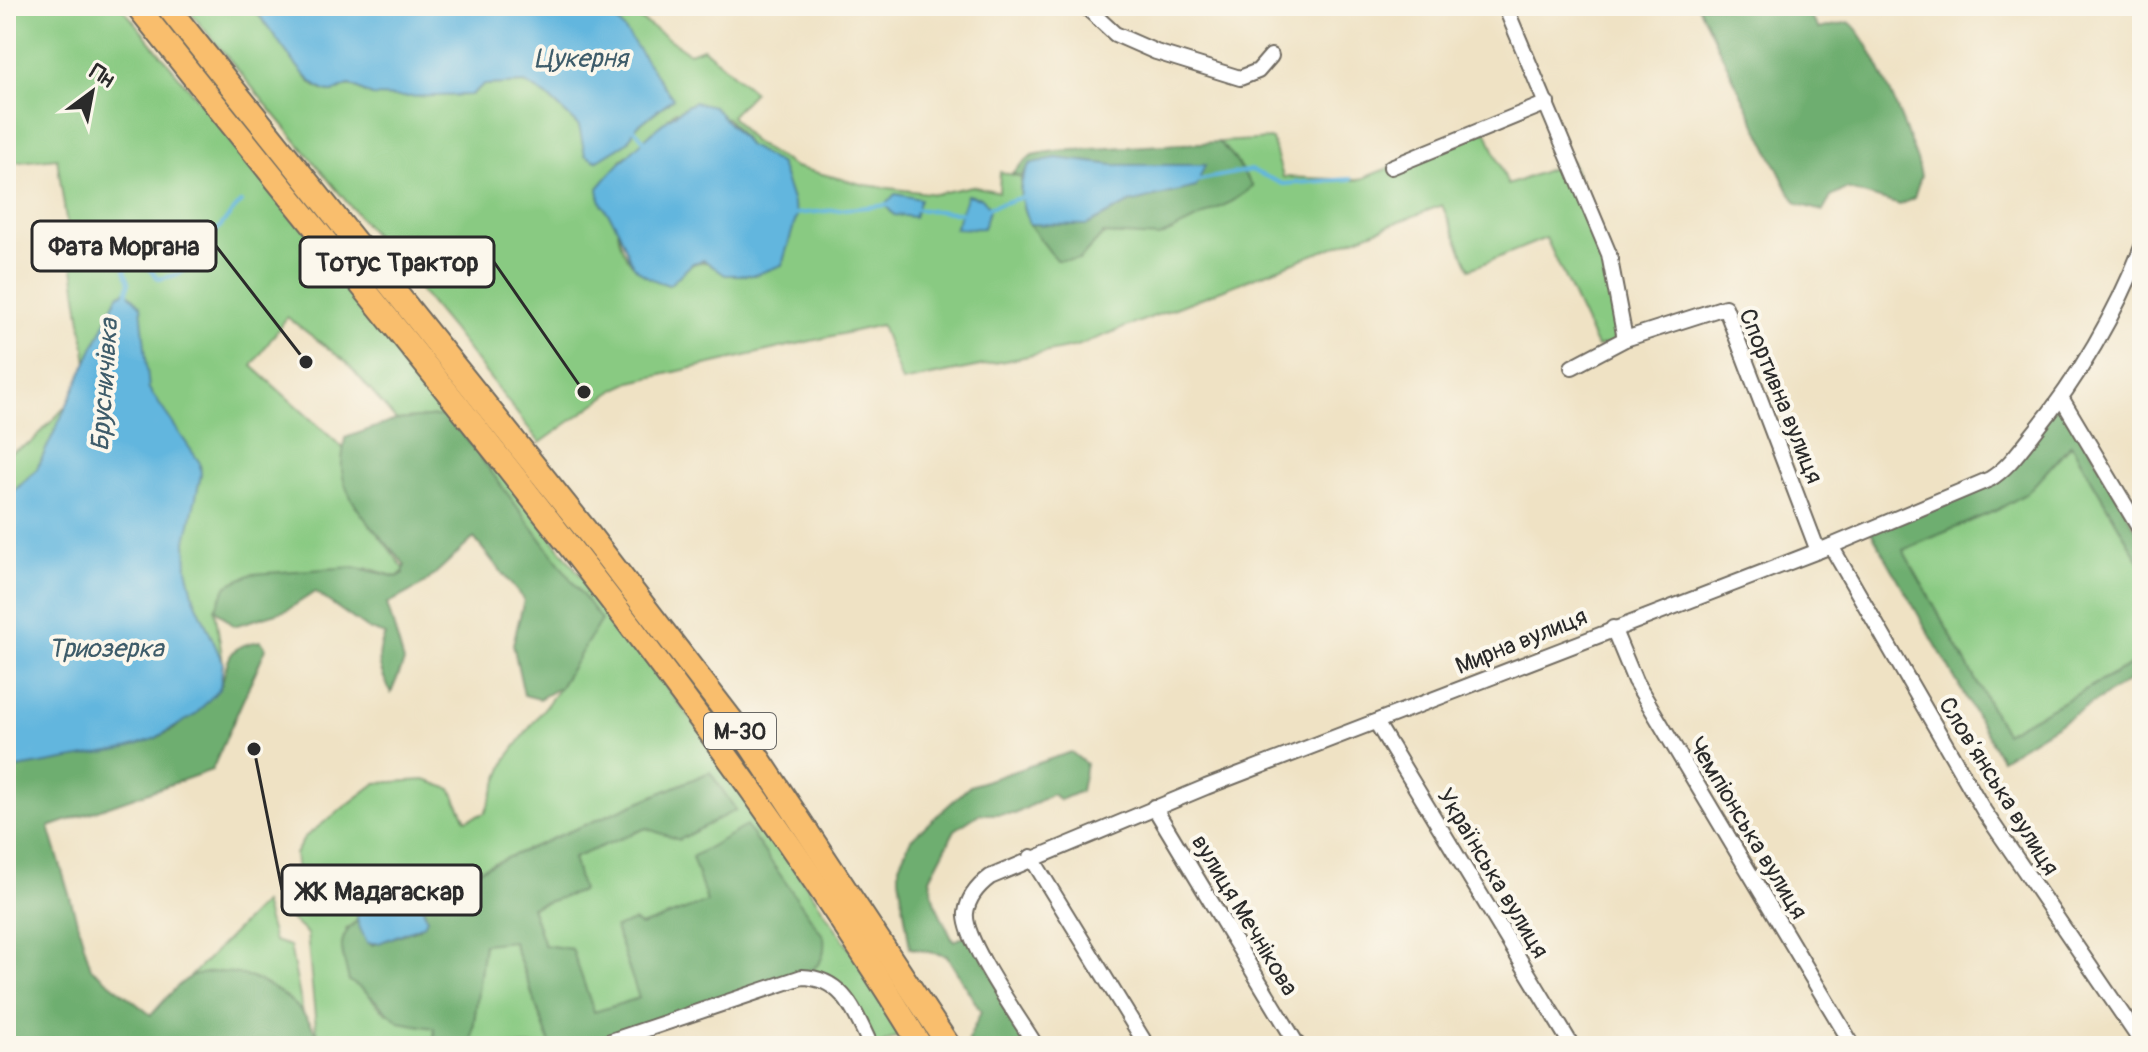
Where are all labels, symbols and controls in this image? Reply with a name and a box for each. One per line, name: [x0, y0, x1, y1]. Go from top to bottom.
water label: Цукерня: [534, 43, 630, 75]
north arrow: [52, 52, 132, 132]
text: Пн: [84, 58, 120, 94]
callout: Фата Моргана: [32, 221, 216, 271]
text: Фата Моргана: [47, 231, 200, 263]
callout: Тотус Трактор: [300, 237, 494, 287]
text: Тотус Трактор: [315, 247, 478, 279]
street label: Спортивна вулиця: [1732, 305, 1829, 488]
water label: Брусничівка: [84, 316, 126, 452]
street label: Мирна вулиця: [1451, 602, 1591, 681]
water label: Триозерка: [48, 633, 166, 665]
street label: Словʼянська вулиця: [1932, 692, 2065, 881]
road number: М-30: [704, 713, 776, 749]
street label: Чемпіонська вулиця: [1682, 732, 1813, 924]
street label: Українська вулиця: [1430, 783, 1555, 963]
street label: вулиця Мечнікова: [1185, 830, 1304, 1001]
callout: ЖК Мадагаскар: [282, 865, 481, 915]
text: ЖК Мадагаскар: [294, 876, 464, 908]

